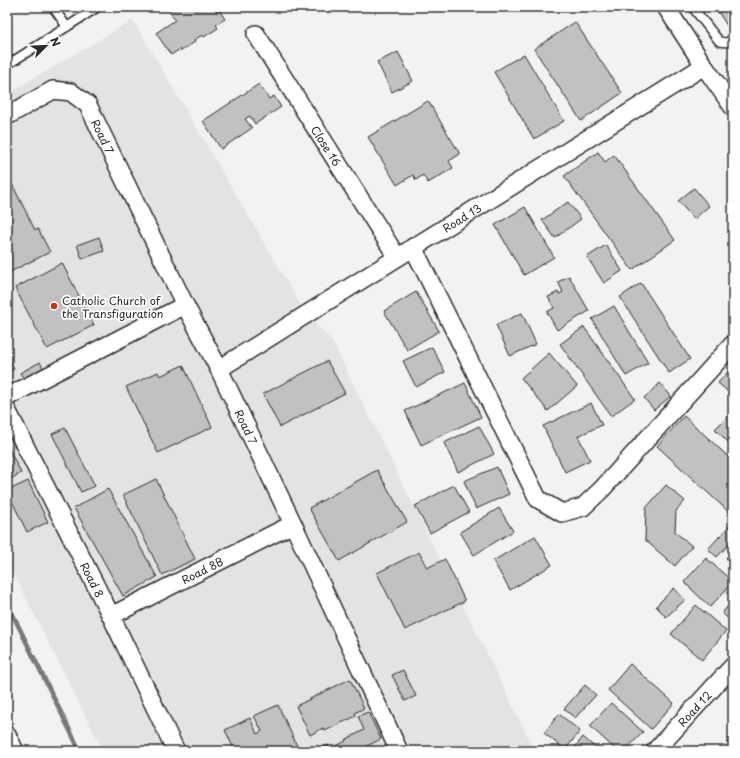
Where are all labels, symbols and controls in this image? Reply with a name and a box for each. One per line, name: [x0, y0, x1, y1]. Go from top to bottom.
north arrow: [26, 26, 66, 66]
text: N: [46, 34, 65, 49]
street label: Road 7: [87, 116, 119, 156]
street label: Close 16: [307, 122, 346, 169]
street label: Road 13: [439, 199, 484, 236]
place label: Catholic Church of the Transfiguration: [62, 292, 163, 322]
marker: Catholic Church of the Transfiguration: [49, 301, 59, 311]
street label: Road 7: [231, 406, 262, 447]
street label: Road 8B: [178, 552, 226, 588]
street label: Road 8: [77, 559, 109, 600]
street label: Road 12: [673, 686, 715, 730]

